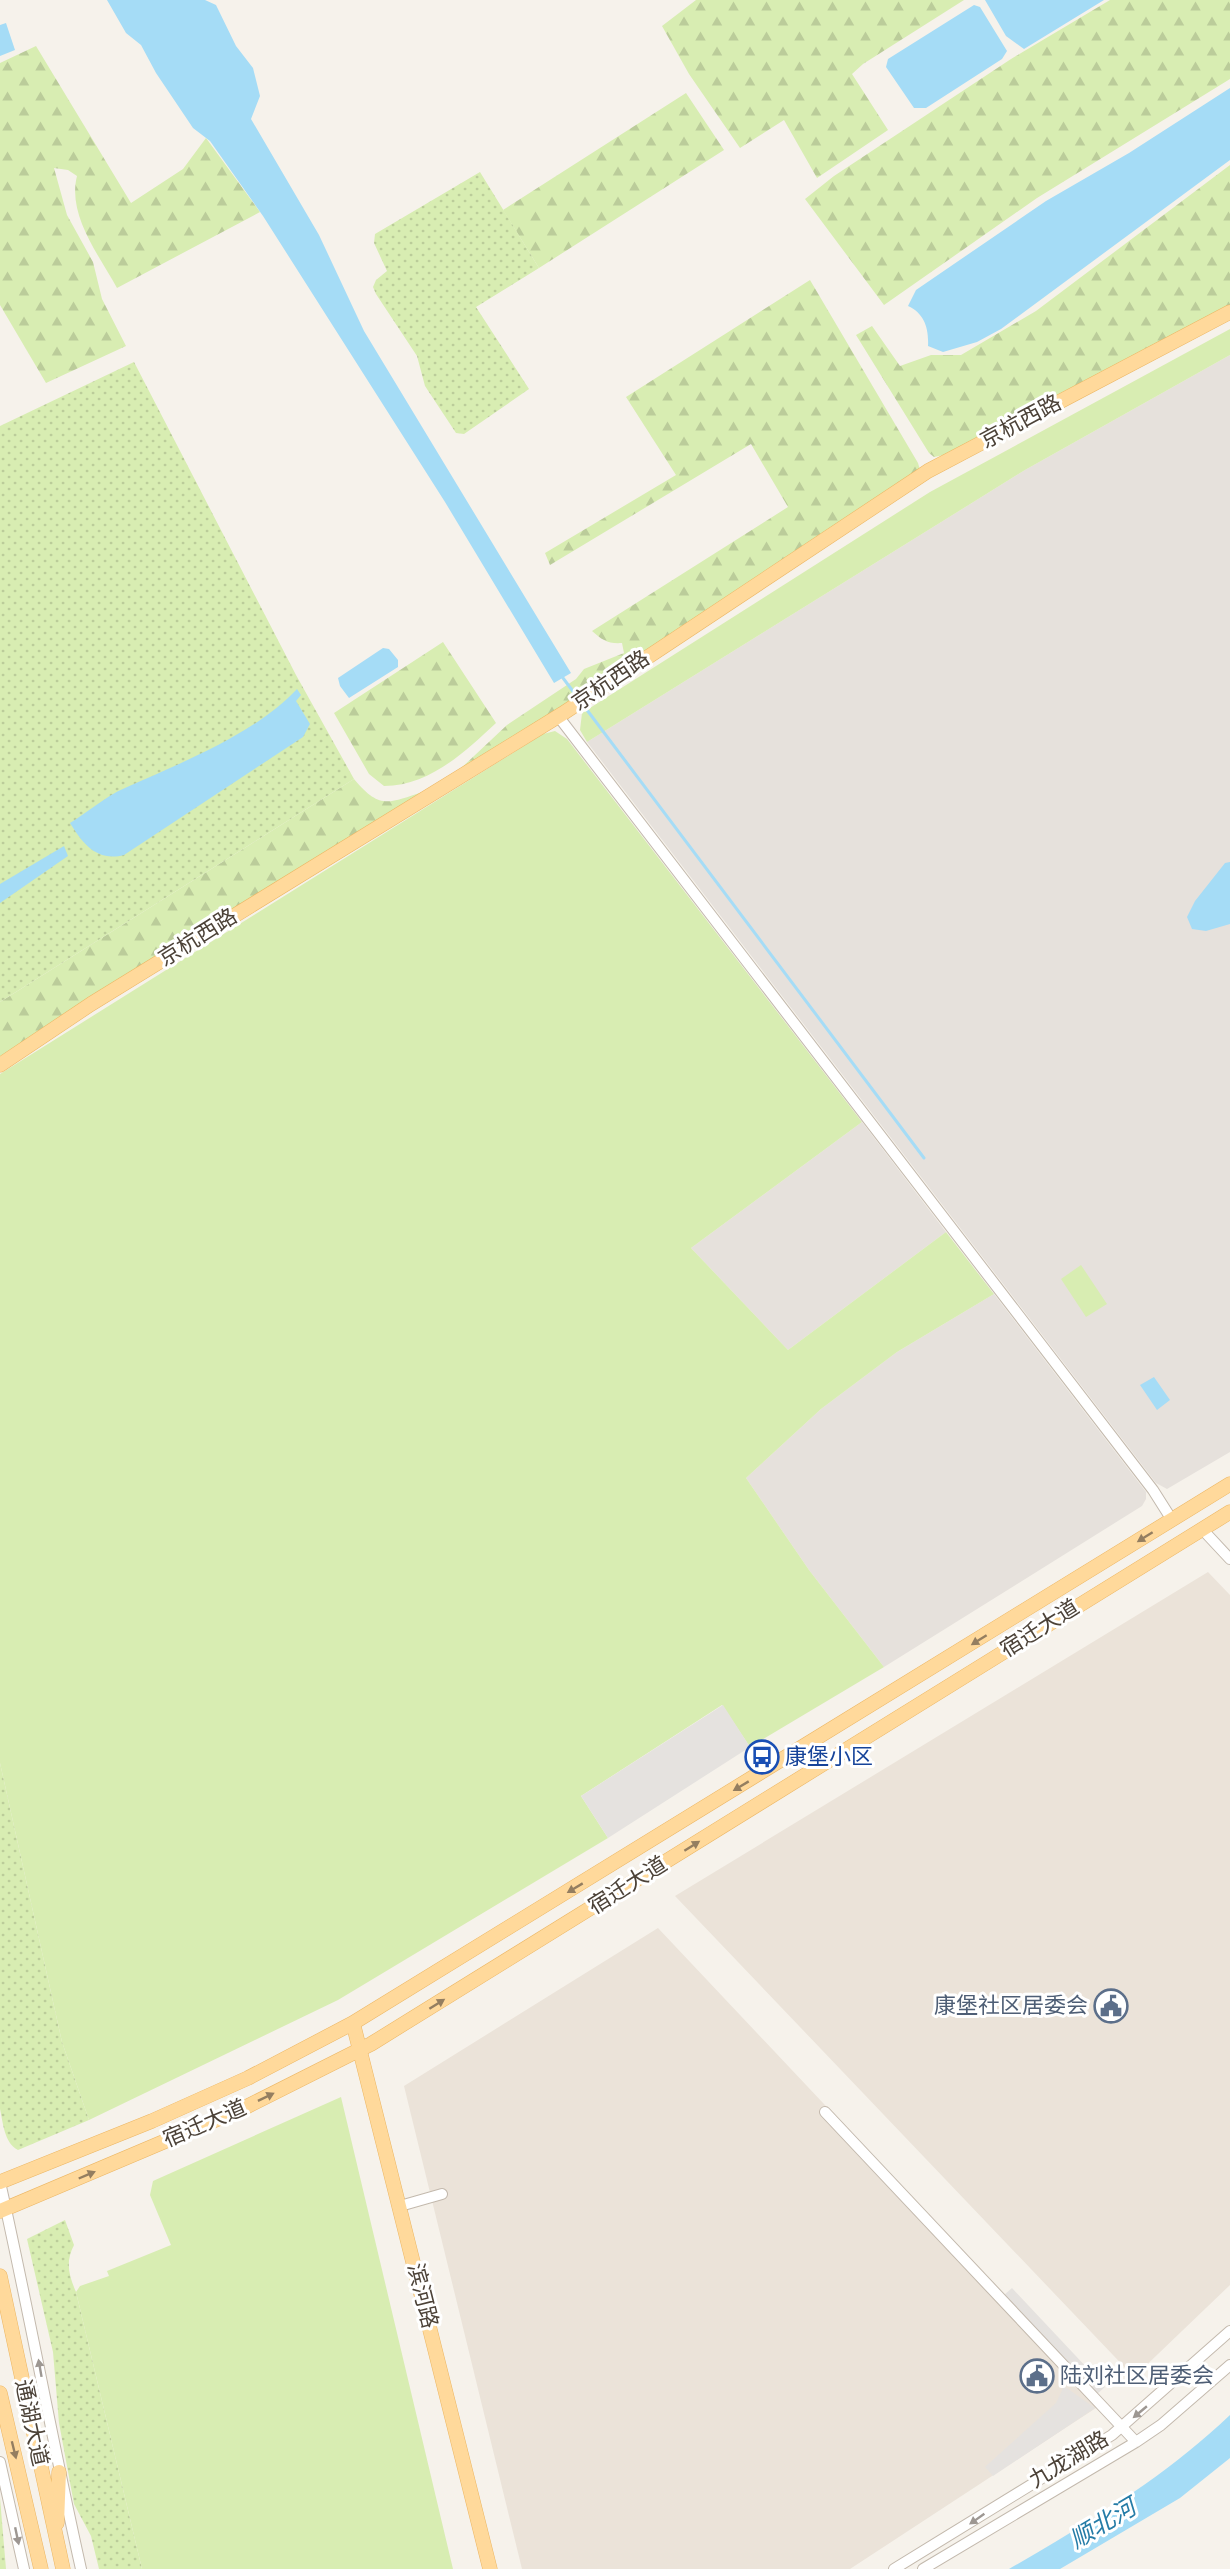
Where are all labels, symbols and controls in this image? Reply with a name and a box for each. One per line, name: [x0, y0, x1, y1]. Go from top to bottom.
street label: 京杭西路: [976, 389, 1066, 455]
street label: 京杭西路: [567, 645, 655, 717]
street label: 京杭西路: [154, 903, 242, 973]
one-way arrow: [1137, 1531, 1153, 1542]
street label: 宿迁大道: [996, 1594, 1084, 1664]
one-way arrow: [971, 1634, 987, 1645]
bus stop icon: 康堡小区: [744, 1739, 780, 1775]
place label: 康堡小区: [785, 1744, 873, 1771]
one-way arrow: [733, 1781, 749, 1792]
one-way arrow: [684, 1841, 700, 1852]
street label: 宿迁大道: [584, 1851, 672, 1921]
one-way arrow: [567, 1882, 583, 1893]
public building icon: 康堡社区居委会: [1093, 1988, 1129, 2024]
place label: 康堡社区居委会: [934, 1993, 1088, 2020]
one-way arrow: [429, 1999, 445, 2010]
one-way arrow: [257, 2092, 274, 2102]
street label: 宿迁大道: [159, 2094, 251, 2154]
one-way arrow: [78, 2170, 96, 2180]
street label: 滨河路: [401, 2261, 443, 2331]
one-way arrow: [35, 2358, 44, 2377]
public building icon: 陆刘社区居委会: [1019, 2358, 1055, 2394]
place label: 陆刘社区居委会: [1060, 2363, 1214, 2390]
street label: 通湖大道: [9, 2377, 53, 2469]
one-way arrow: [1132, 2406, 1148, 2419]
street label: 九龙湖路: [1024, 2426, 1114, 2494]
one-way arrow: [9, 2441, 19, 2459]
water label: 顺北河: [1065, 2491, 1145, 2555]
one-way arrow: [970, 2513, 986, 2525]
one-way arrow: [13, 2526, 22, 2545]

